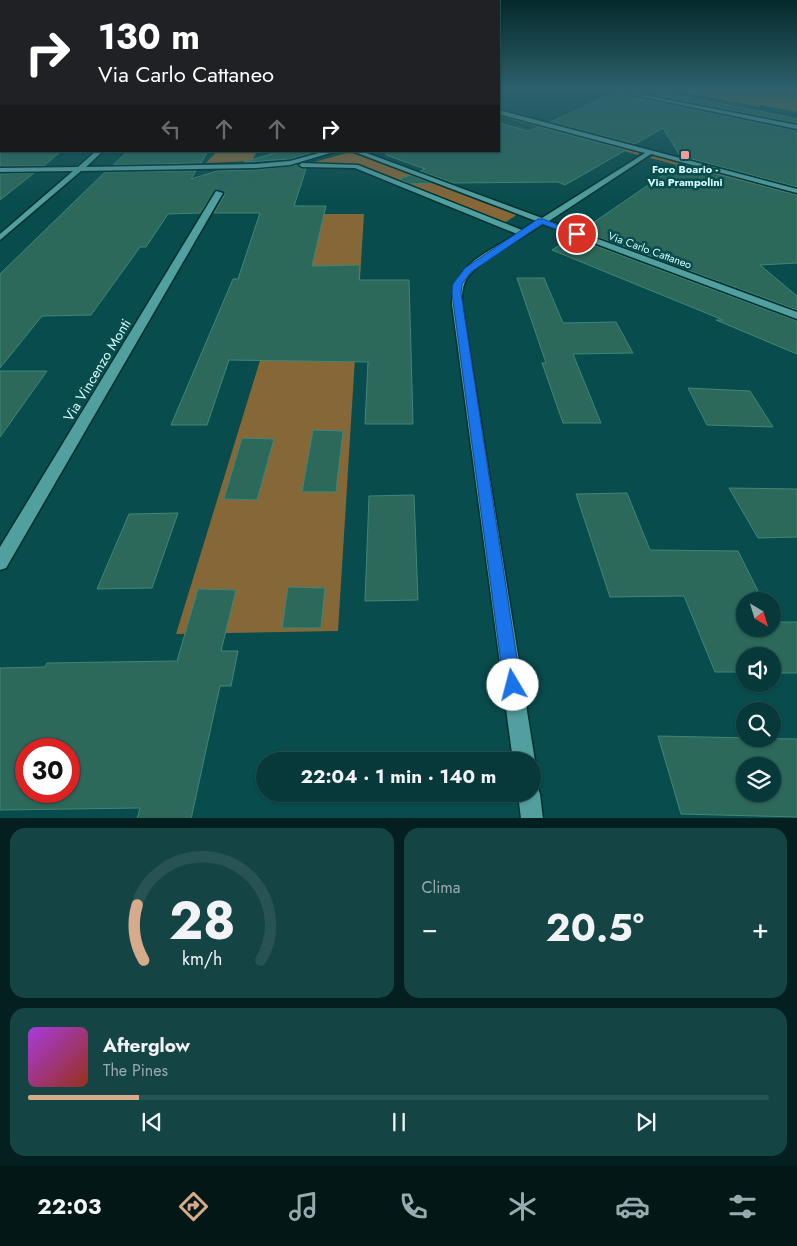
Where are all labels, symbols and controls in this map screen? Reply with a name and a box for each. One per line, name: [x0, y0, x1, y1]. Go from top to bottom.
text: 130 m: [98, 12, 200, 62]
icon: right: [15, 20, 80, 85]
text: Via Carlo Cattaneo: [98, 58, 274, 90]
icon: left: [157, 115, 185, 143]
icon: ahead: [210, 115, 238, 143]
icon: ahead: [263, 115, 291, 143]
icon: right: [316, 115, 344, 143]
marker: Foro Boario - Via Prampolini: [679, 149, 691, 161]
place label: Foro Boario - Via Prampolini: [646, 161, 723, 190]
pin: [556, 213, 598, 255]
icon: arrive: [563, 220, 591, 248]
street label: Via Carlo Cattaneo: [606, 227, 694, 273]
street label: Via Vincenzo Monti: [58, 315, 136, 425]
north arrow: [736, 592, 781, 638]
map controls: [736, 592, 781, 802]
button: sound: [736, 647, 781, 692]
position arrow: [486, 658, 538, 710]
button: search: [736, 702, 781, 747]
speed limit sign: 30: [15, 738, 80, 803]
button: layers: [736, 757, 781, 802]
text: 22:04 · 1 min · 140 m: [301, 763, 496, 790]
text: Clima: [422, 876, 460, 899]
text: 28: [168, 883, 235, 959]
text: 20.5°: [546, 900, 644, 955]
text: −: [422, 908, 438, 949]
text: +: [752, 908, 769, 949]
text: km/h: [182, 946, 222, 972]
text: Afterglow: [103, 1032, 190, 1059]
text: The Pines: [103, 1059, 168, 1082]
icon: previous: [138, 1108, 166, 1136]
icon: pause: [385, 1108, 413, 1136]
icon: next: [632, 1108, 660, 1136]
icon: directions: [176, 1189, 211, 1224]
icon: music: [286, 1189, 321, 1224]
icon: phone: [396, 1189, 431, 1224]
icon: climate: [505, 1189, 540, 1224]
icon: car: [615, 1189, 650, 1224]
icon: filters: [725, 1189, 760, 1224]
text: 22:03: [37, 1190, 102, 1222]

